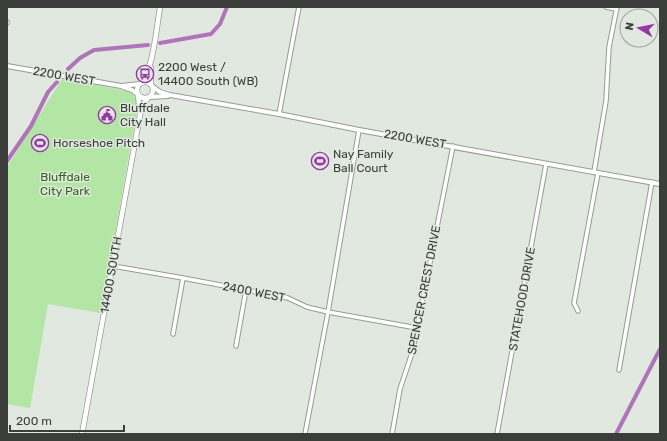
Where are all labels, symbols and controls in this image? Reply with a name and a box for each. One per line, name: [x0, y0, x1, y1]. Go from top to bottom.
north arrow: [619, 8, 659, 48]
text: N: [623, 21, 637, 31]
place label: 2200 West / 14400 South (WB): [158, 60, 258, 88]
street label: 2200 WEST: [32, 64, 96, 88]
bus stop icon: 2200 West / 14400 South (WB): [135, 64, 155, 84]
place label: Bluffdale City Hall: [120, 101, 170, 129]
public building icon: Bluffdale City Hall: [97, 105, 117, 125]
street label: 2200 WEST: [383, 127, 447, 151]
sports icon: Horseshoe Pitch: [30, 133, 50, 153]
place label: Horseshoe Pitch: [53, 136, 145, 150]
place label: Nay Family Ball Court: [333, 147, 394, 175]
sports icon: Nay Family Ball Court: [310, 151, 330, 171]
park label: Bluffdale City Park: [40, 170, 91, 198]
street label: SPENCER CREST DRIVE: [405, 224, 443, 356]
street label: 14400 SOUTH: [97, 236, 125, 314]
street label: STATEHOOD DRIVE: [506, 246, 538, 352]
street label: 2400 WEST: [221, 279, 287, 305]
scale bar: [10, 407, 124, 433]
text: 200 m: [16, 414, 52, 428]

